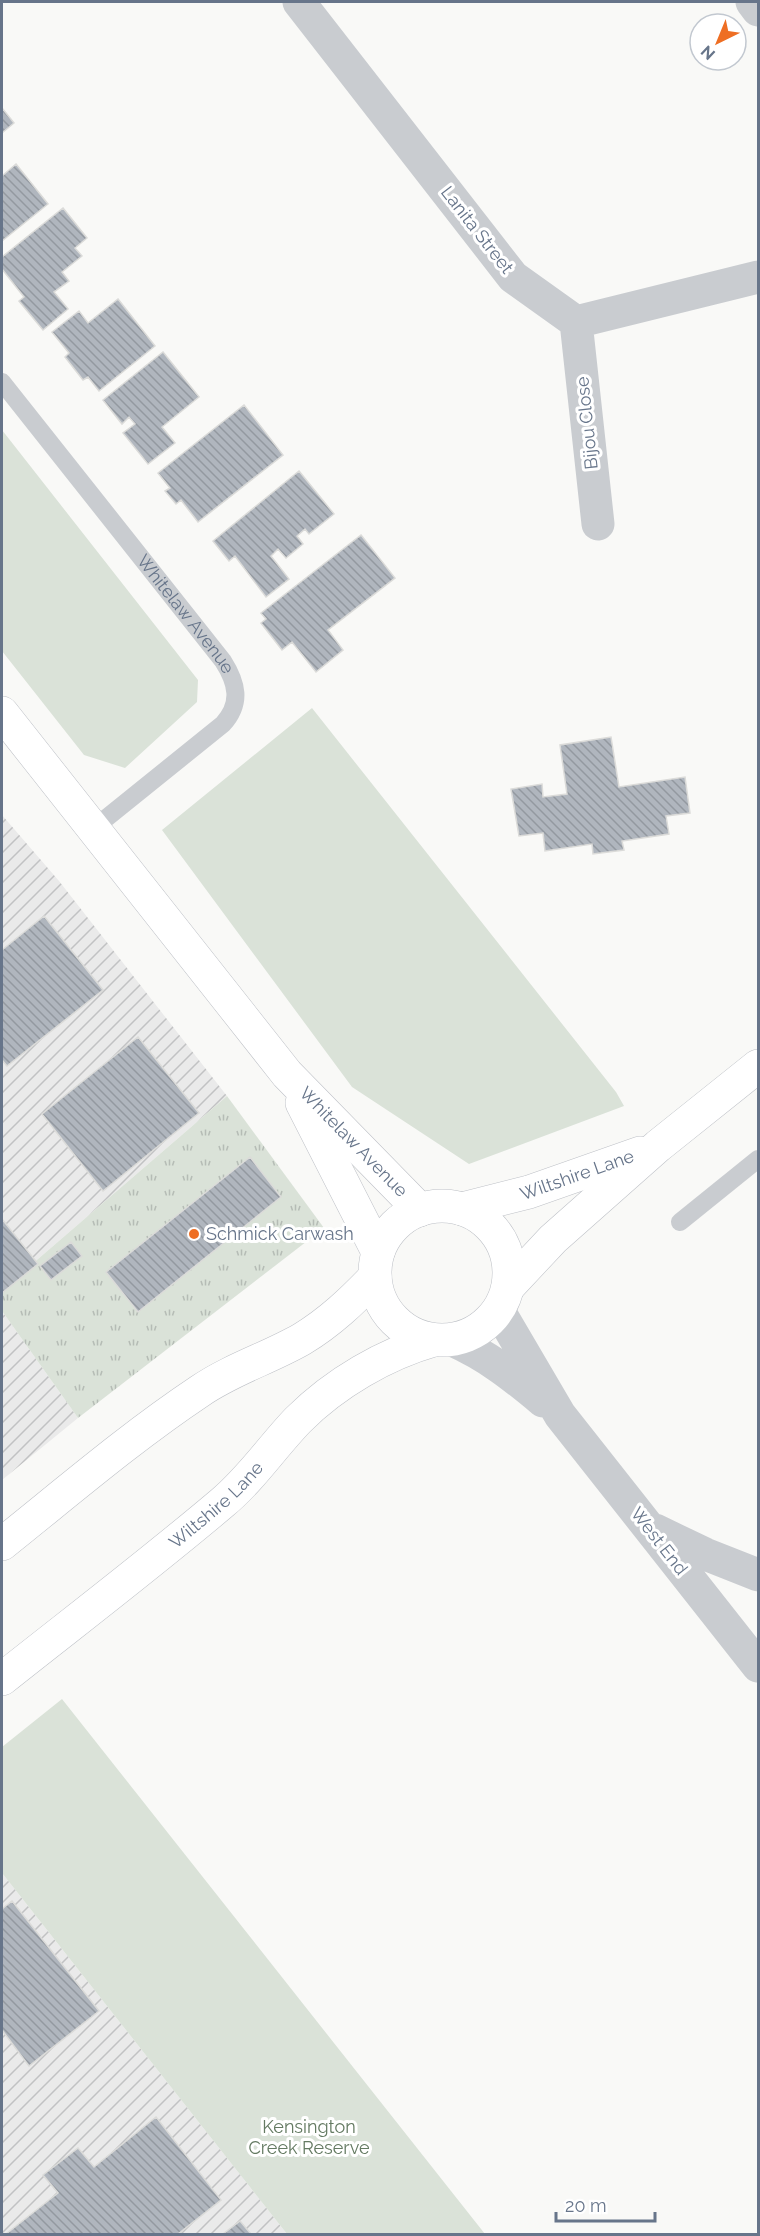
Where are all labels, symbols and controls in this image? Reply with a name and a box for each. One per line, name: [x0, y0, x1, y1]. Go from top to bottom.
north arrow: [688, 12, 748, 72]
text: N: [697, 41, 719, 64]
street label: Lanita Street: [437, 182, 518, 278]
street label: Bijou Close: [571, 375, 602, 470]
street label: Whitelaw Avenue: [133, 550, 239, 677]
street label: Whitelaw Avenue: [295, 1082, 413, 1201]
street label: Wiltshire Lane: [517, 1145, 637, 1204]
place label: Schmick Carwash: [206, 1223, 354, 1244]
marker: Schmick Carwash: [187, 1227, 201, 1241]
street label: Wiltshire Lane: [165, 1457, 267, 1553]
street label: West End: [626, 1503, 692, 1579]
park label: Kensington Creek Reserve: [248, 2116, 370, 2158]
scale bar: [556, 2185, 655, 2223]
text: 20 m: [565, 2195, 607, 2216]

